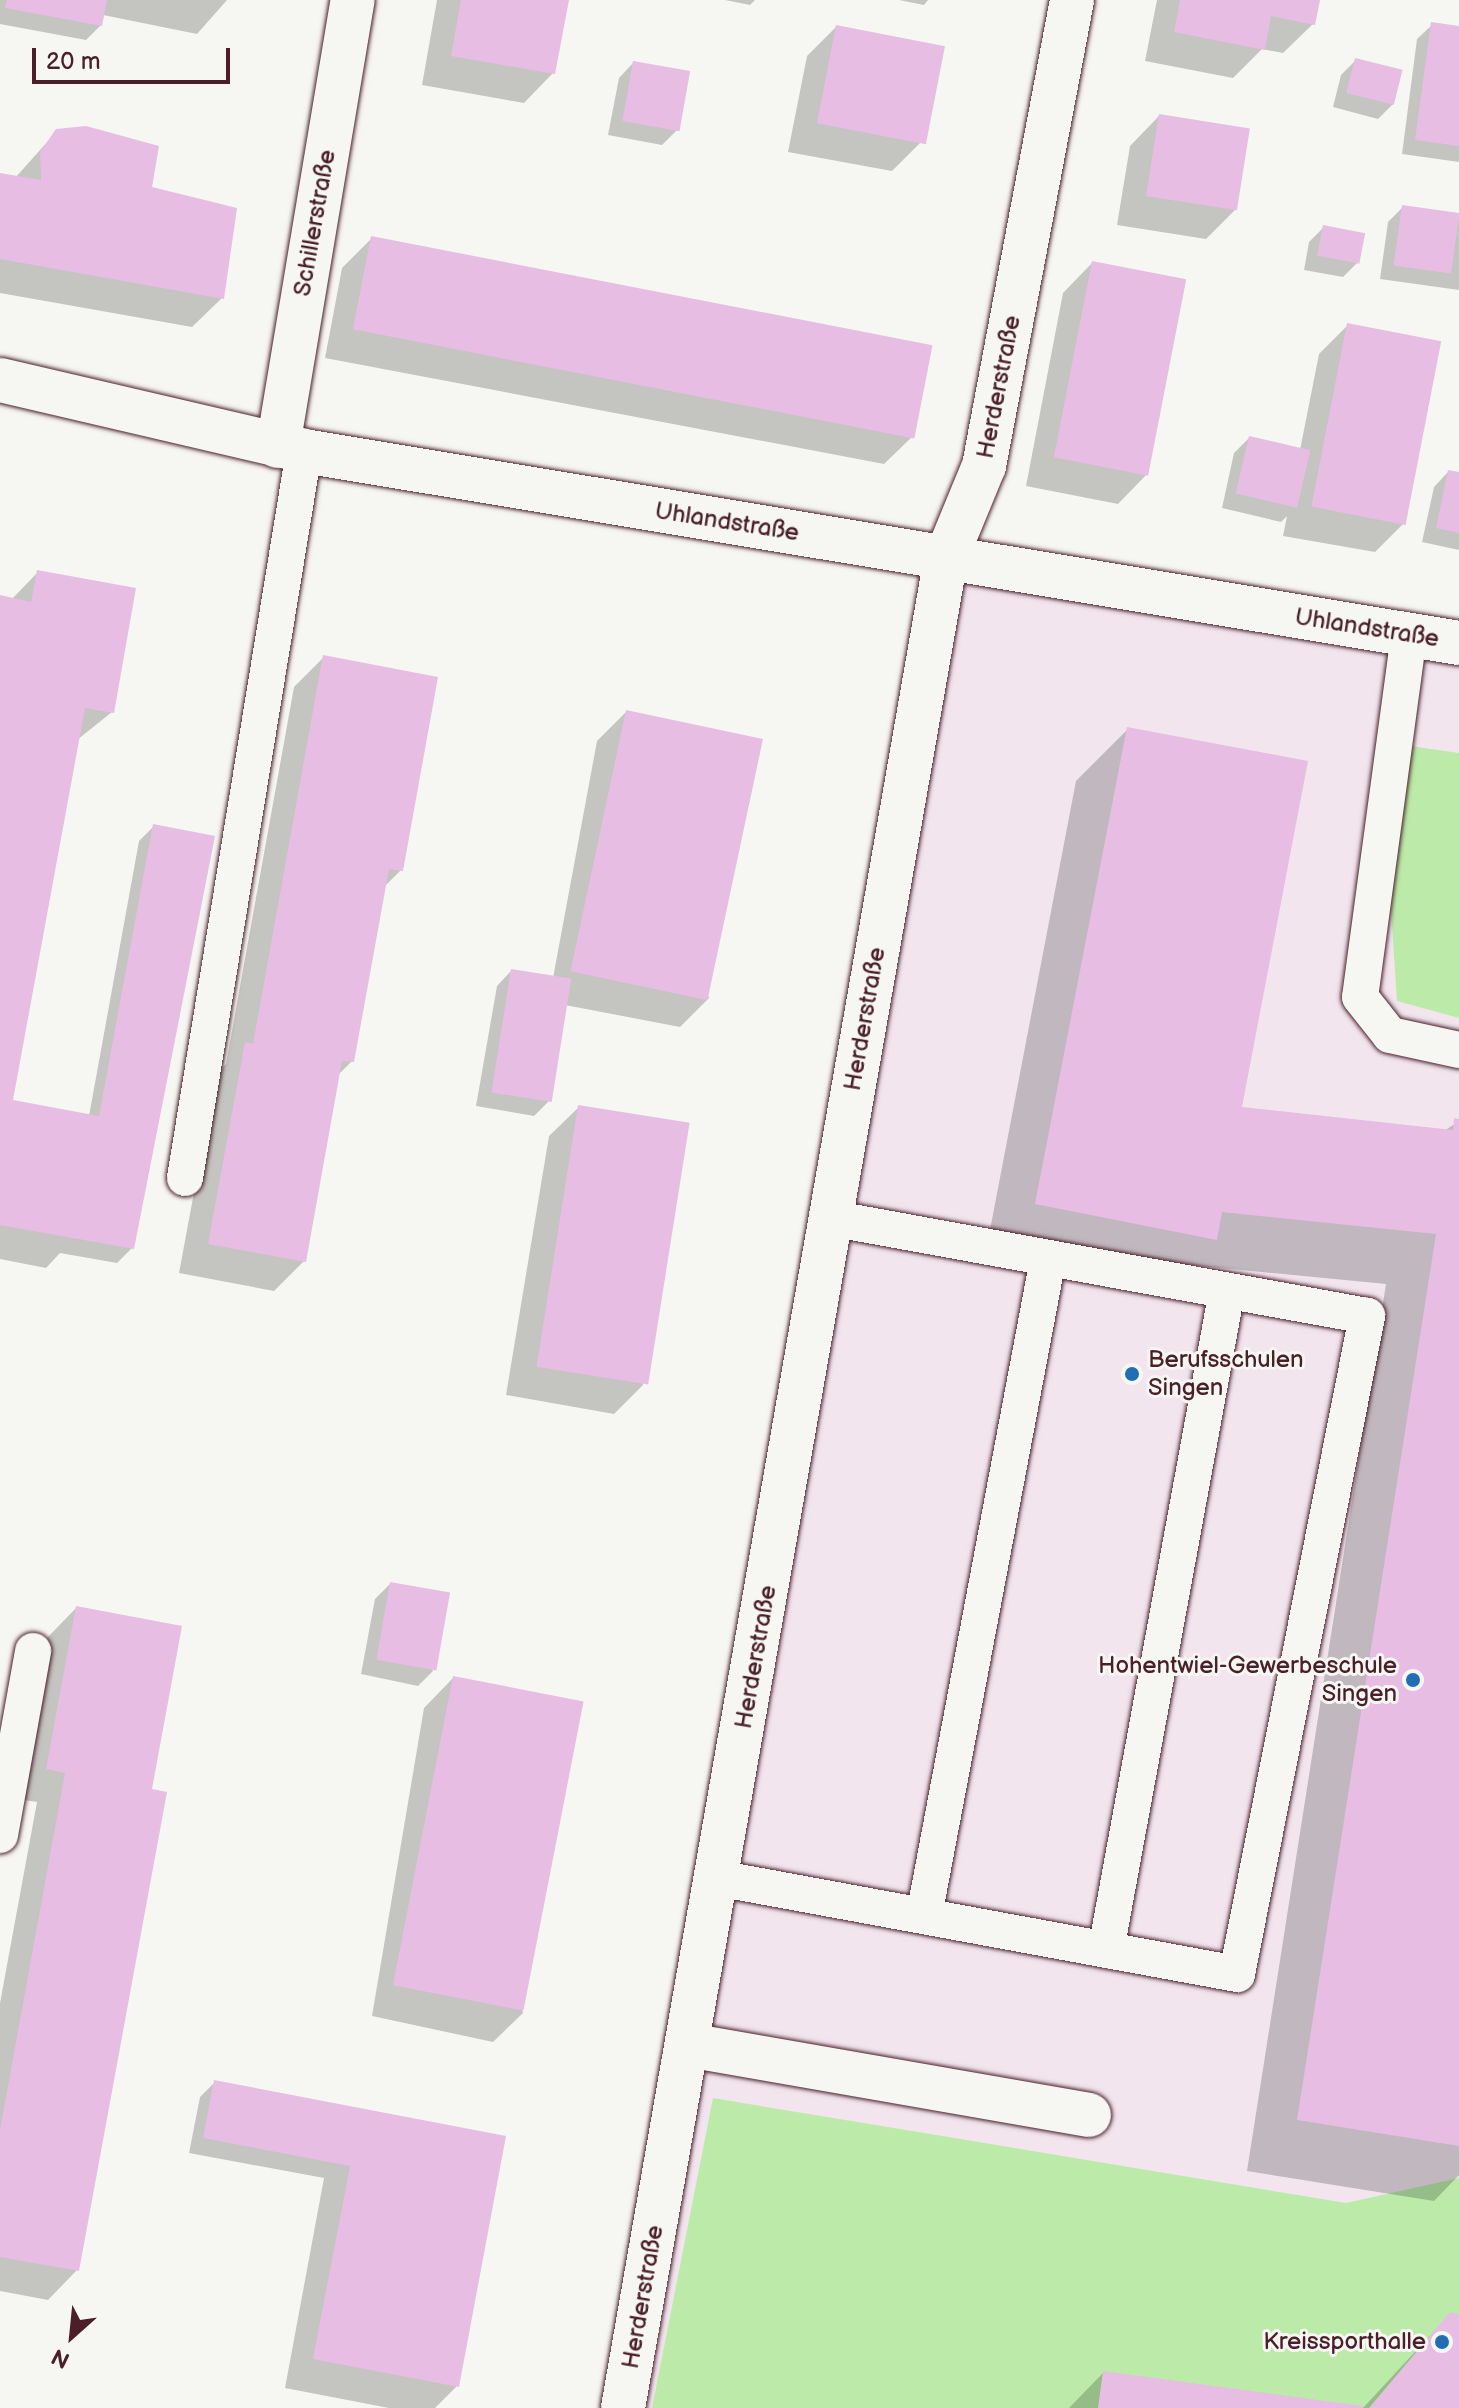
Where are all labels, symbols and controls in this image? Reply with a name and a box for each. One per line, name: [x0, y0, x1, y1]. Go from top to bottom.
scale bar: [36, 32, 234, 82]
text: 20 m: [46, 47, 101, 76]
street label: Schillerstraße: [288, 148, 342, 298]
street label: Herderstraße: [971, 313, 1027, 461]
street label: Uhlandstraße: [653, 496, 801, 548]
street label: Uhlandstraße: [1293, 602, 1441, 654]
street label: Herderstraße: [838, 945, 892, 1093]
place label: Berufsschulen Singen: [1148, 1346, 1303, 1402]
marker: Berufsschulen Singen: [1123, 1365, 1141, 1383]
street label: Herderstraße: [729, 1583, 783, 1731]
place label: Hohentwiel-Gewerbeschule Singen: [1098, 1652, 1397, 1708]
marker: Hohentwiel-Gewerbeschule Singen: [1404, 1671, 1422, 1689]
street label: Herderstraße: [616, 2223, 670, 2371]
north arrow: [32, 2296, 112, 2376]
place label: Kreissporthalle: [1263, 2328, 1426, 2356]
marker: Kreissporthalle: [1433, 2333, 1451, 2351]
text: N: [47, 2342, 74, 2374]

